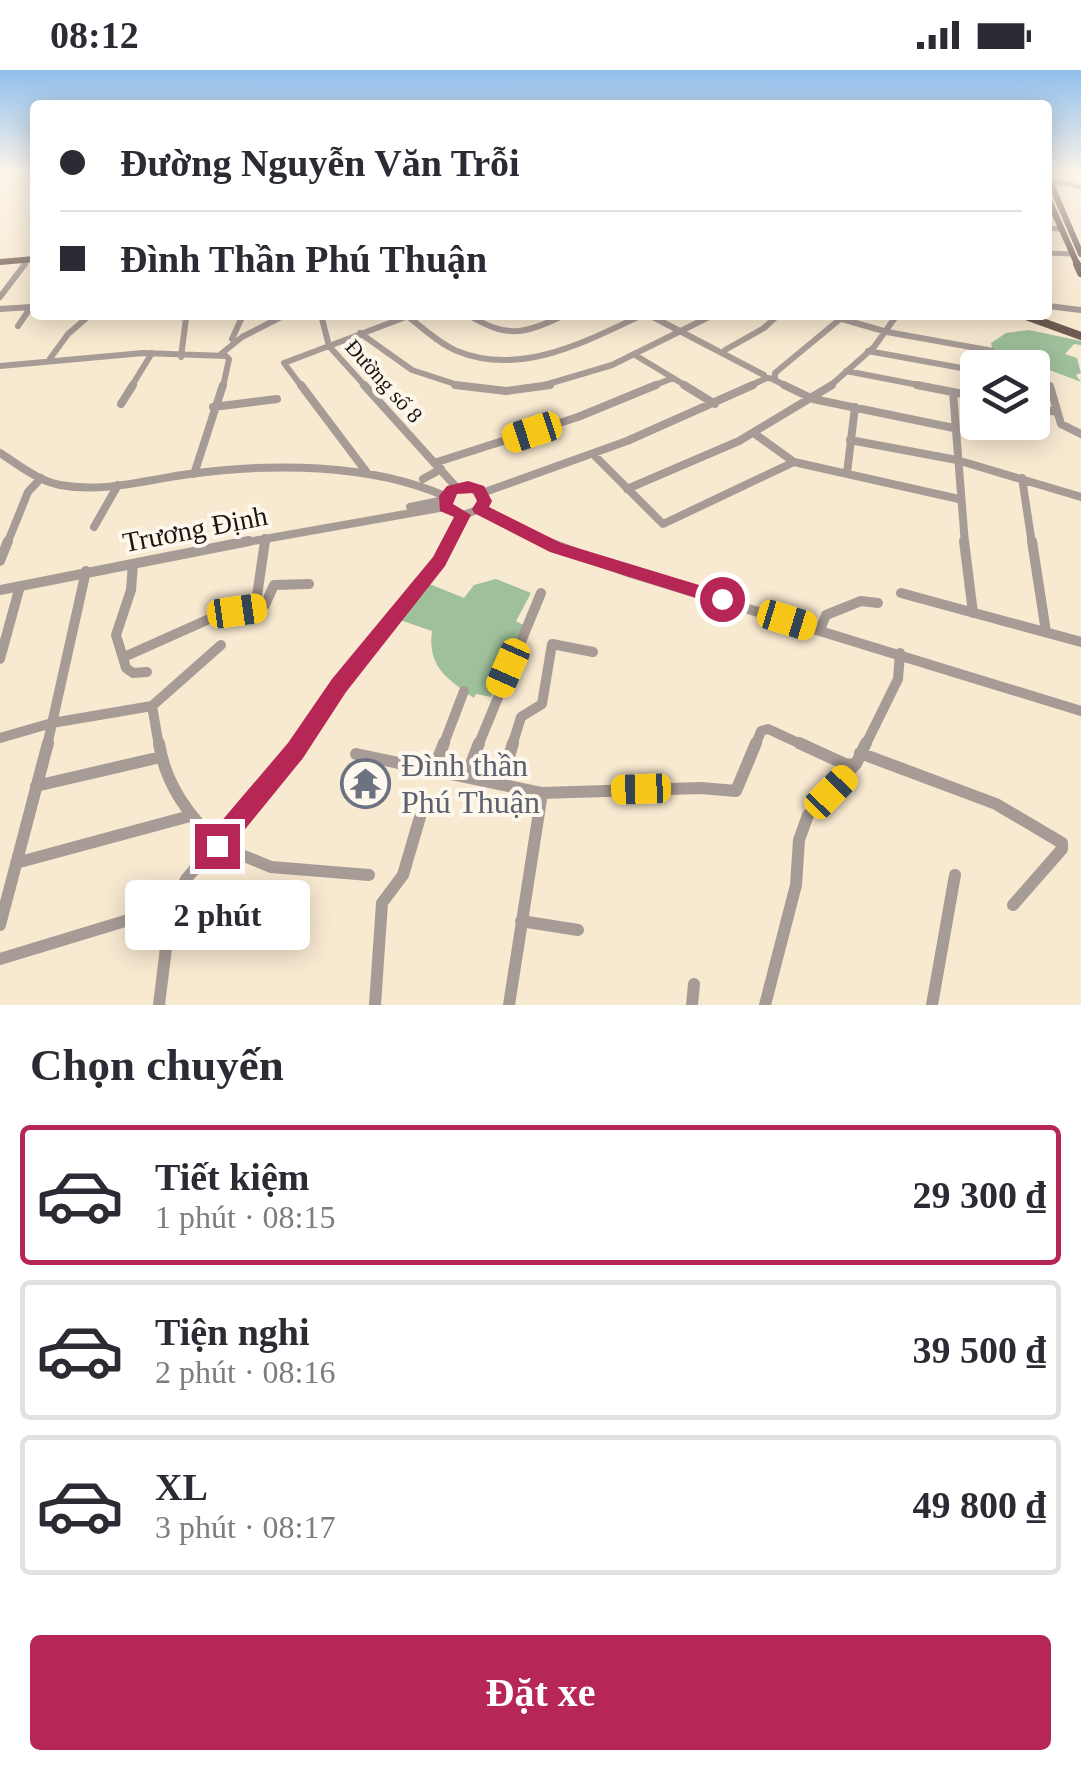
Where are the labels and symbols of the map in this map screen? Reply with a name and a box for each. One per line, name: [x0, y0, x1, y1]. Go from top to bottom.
street label: Đường số 8: [340, 334, 428, 428]
car: [499, 408, 565, 456]
street label: Trương Định: [120, 500, 270, 558]
route start: [700, 577, 745, 622]
car: [205, 592, 269, 630]
car: [754, 597, 820, 643]
car: [482, 634, 534, 702]
place label: Đình thần Phú Thuận: [401, 747, 540, 820]
temple icon: Đình thần Phú Thuận: [340, 757, 392, 809]
car: [799, 760, 863, 824]
car: [610, 773, 672, 805]
route end: [195, 824, 240, 869]
callout: 2 phút: [124, 881, 310, 951]

